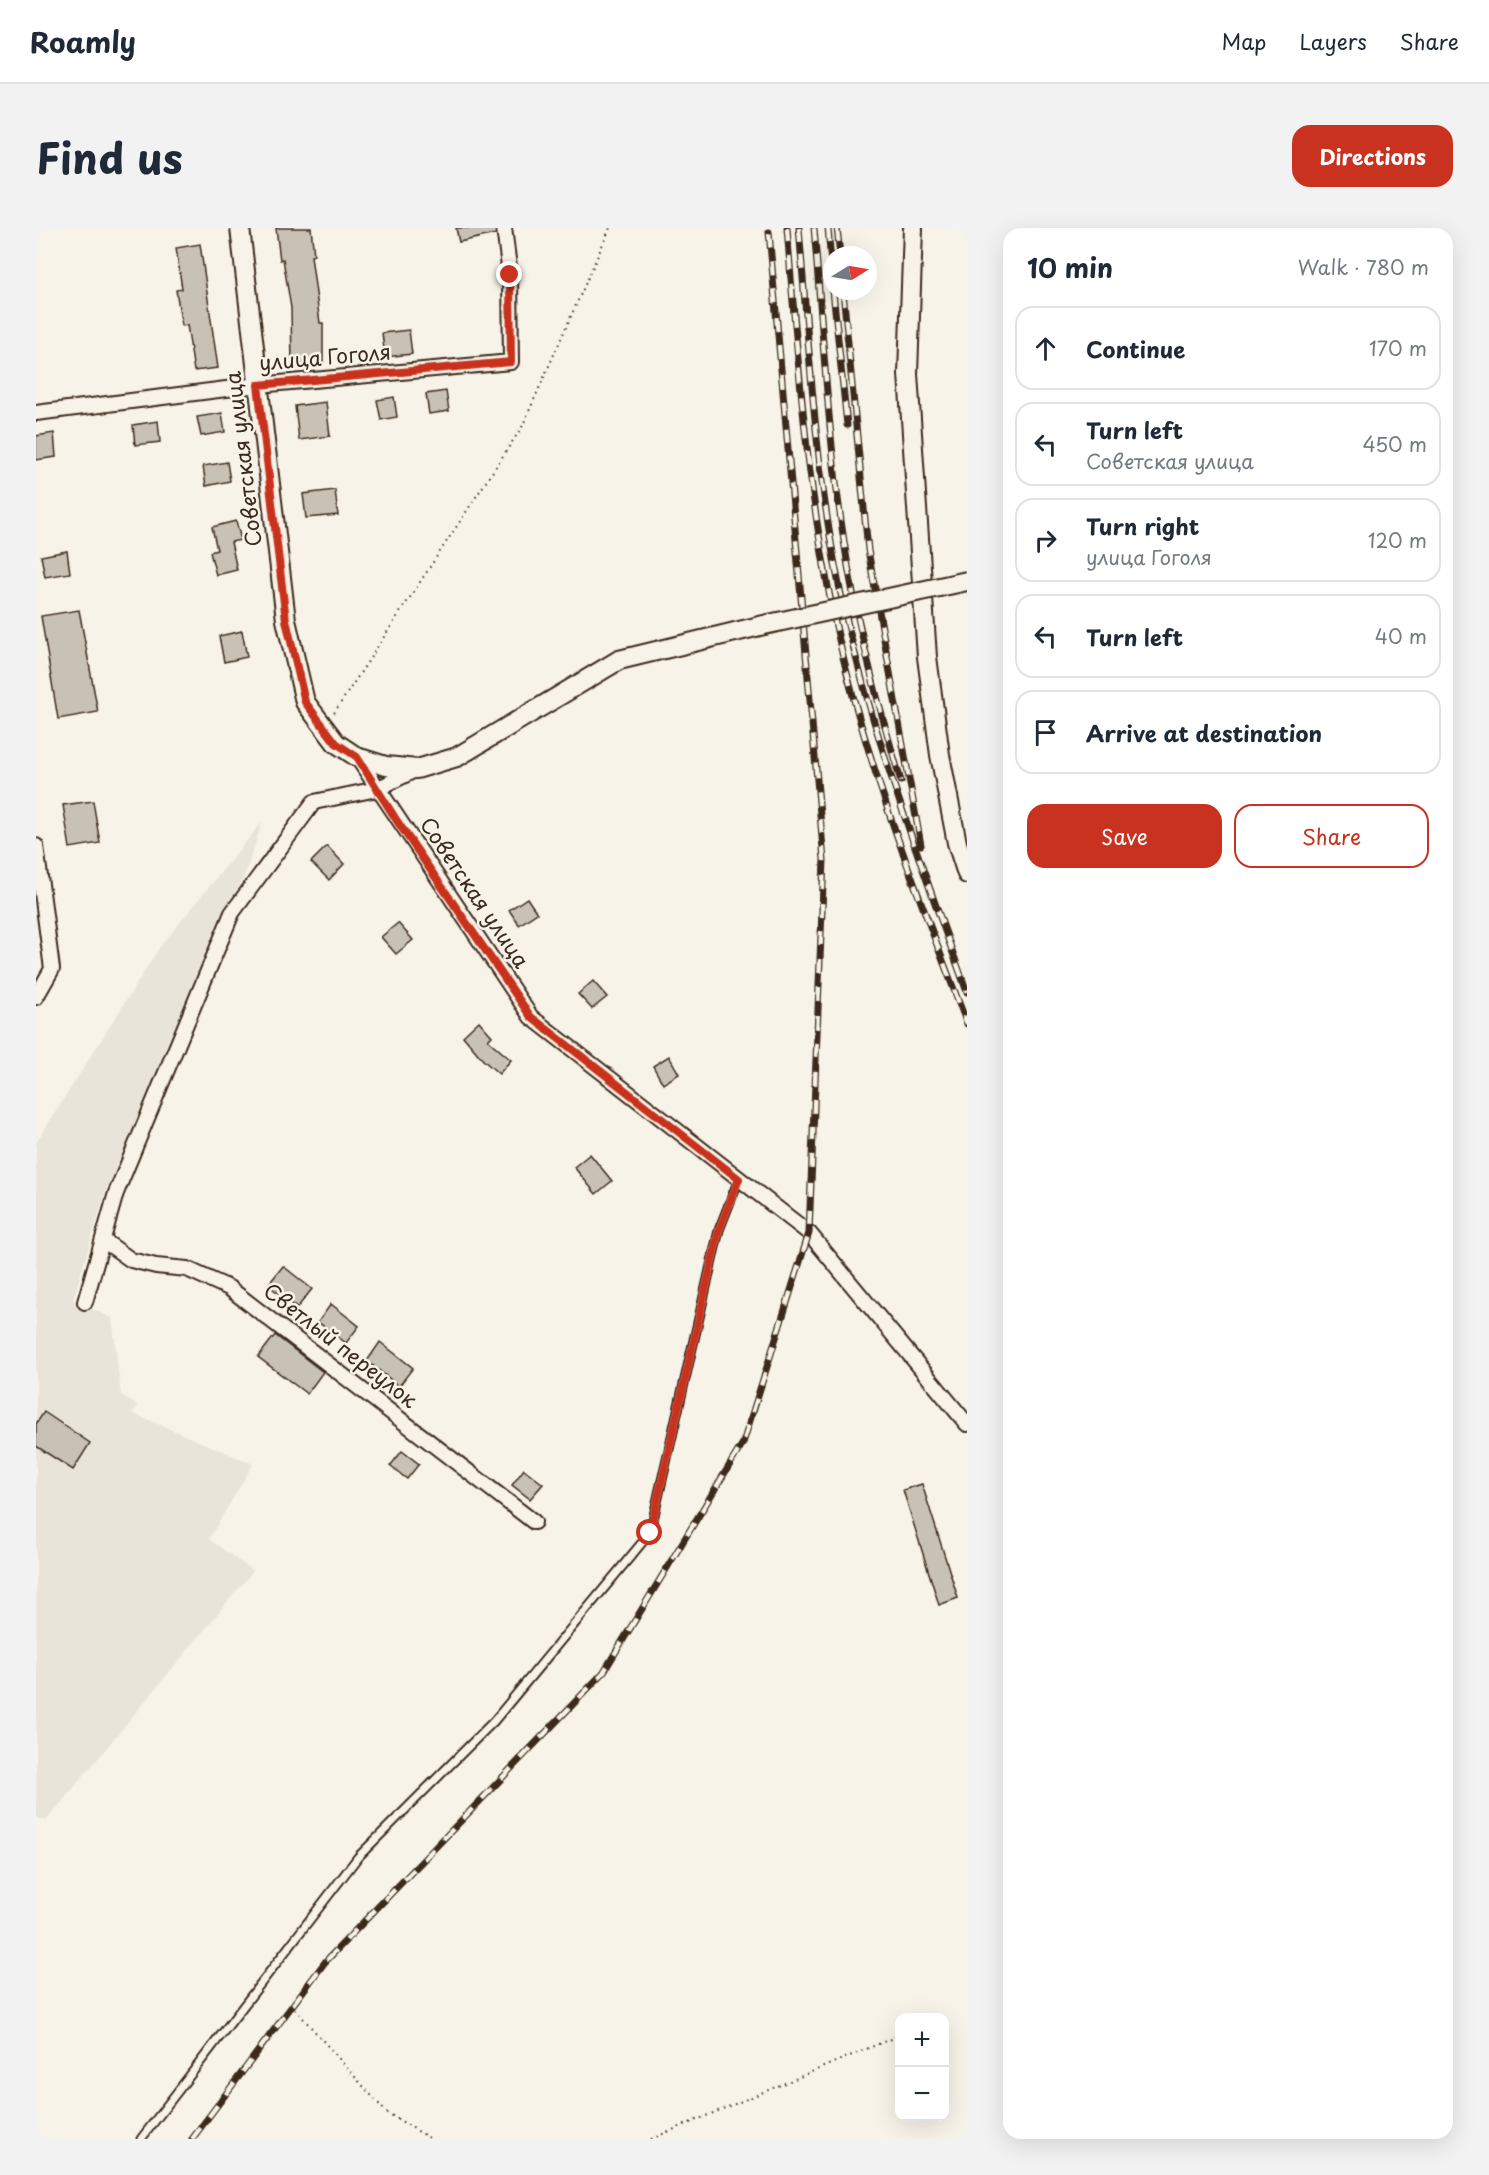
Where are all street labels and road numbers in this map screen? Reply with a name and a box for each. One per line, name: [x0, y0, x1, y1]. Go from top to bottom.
street label: улица Гоголя: [258, 334, 392, 378]
street label: Советская улица: [215, 369, 269, 549]
street label: Советская улица: [413, 810, 539, 975]
street label: Светлый переулок: [258, 1274, 425, 1415]

